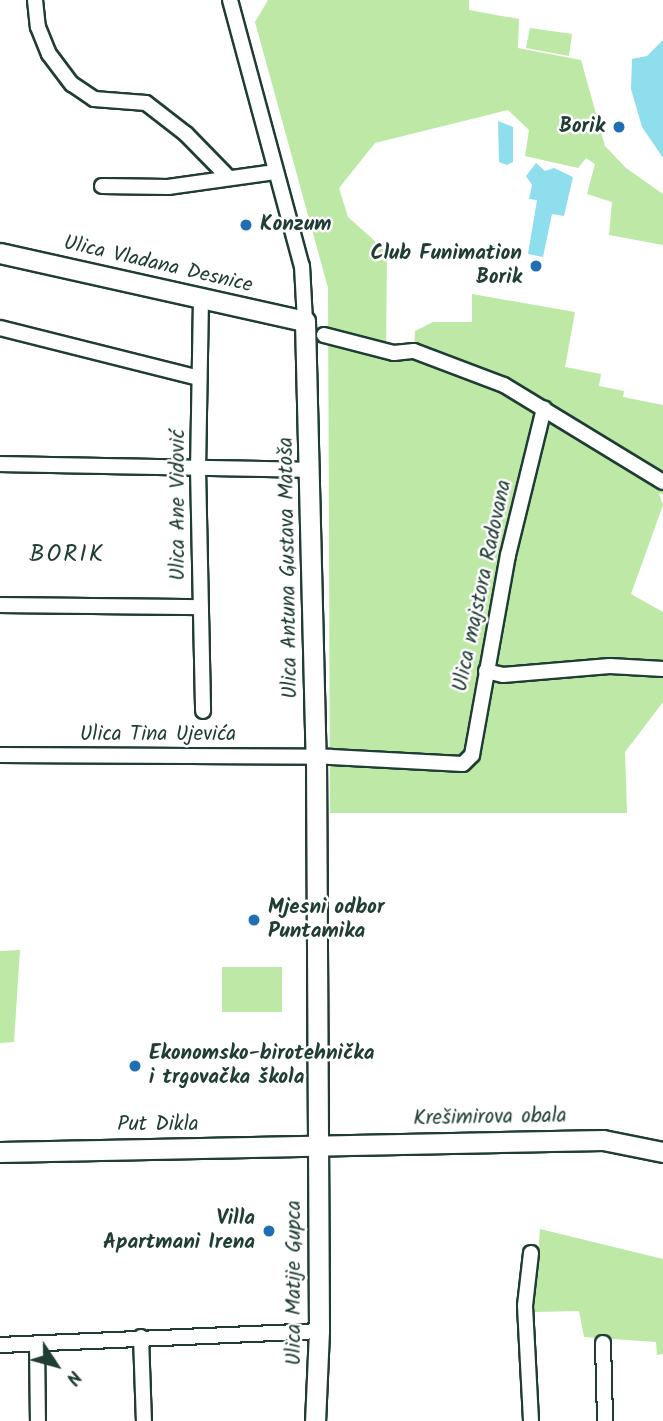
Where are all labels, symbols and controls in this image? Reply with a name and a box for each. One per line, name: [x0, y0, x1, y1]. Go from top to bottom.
place label: Borik: [559, 114, 605, 140]
marker: Borik: [611, 119, 627, 135]
place label: Konzum: [260, 212, 331, 238]
marker: Konzum: [238, 217, 254, 233]
street label: Ulica Vladana Desnice: [61, 231, 255, 299]
place label: Club Funimation Borik: [371, 241, 522, 291]
marker: Club Funimation Borik: [528, 258, 544, 274]
street label: Ulica Ane Vidović: [166, 429, 192, 581]
street label: Ulica Antuna Gustava Matoša: [274, 437, 304, 699]
street label: Ulica majstora Radovana: [448, 478, 518, 694]
district label: BORIK: [30, 541, 104, 569]
street label: Ulica Tina Ujevića: [80, 722, 236, 748]
place label: Mjesni odbor Puntamika: [268, 895, 385, 945]
marker: Mjesni odbor Puntamika: [246, 912, 262, 928]
place label: Ekonomsko-birotehnička i trgovačka škola: [149, 1041, 374, 1091]
marker: Ekonomsko-birotehnička i trgovačka škola: [127, 1058, 143, 1074]
street label: Krešimirova obala: [413, 1104, 567, 1132]
street label: Put Dikla: [117, 1112, 199, 1138]
street label: Ulica Matije Gupca: [282, 1200, 308, 1366]
place label: Villa Apartmani Irena: [103, 1206, 255, 1256]
marker: Villa Apartmani Irena: [261, 1223, 277, 1239]
north arrow: [21, 1330, 91, 1400]
text: N: [57, 1364, 89, 1391]

